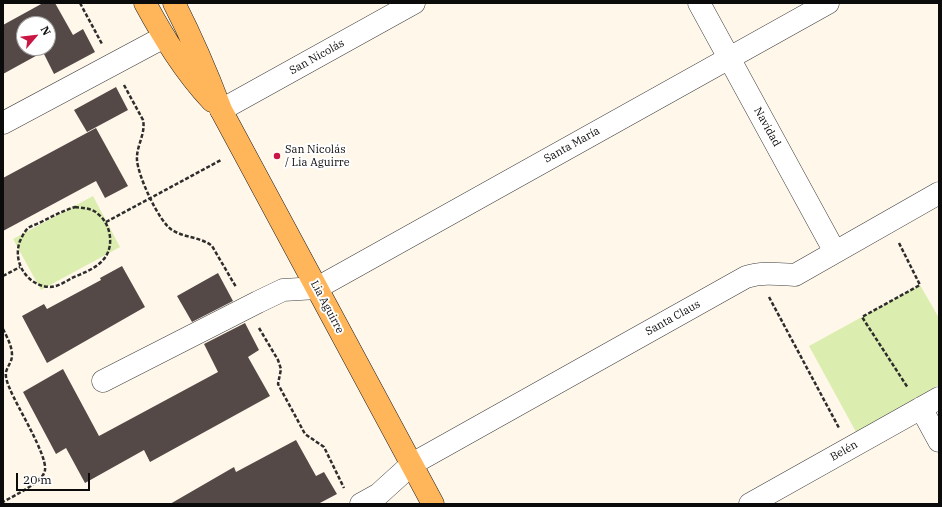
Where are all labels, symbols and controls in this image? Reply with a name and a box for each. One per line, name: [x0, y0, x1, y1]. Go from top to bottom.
north arrow: [16, 16, 56, 56]
text: N: [37, 24, 54, 38]
street label: San Nicolás: [287, 37, 347, 77]
street label: Navidad: [751, 105, 783, 149]
street label: Santa María: [542, 124, 602, 166]
place label: San Nicolás / Lia Aguirre: [285, 143, 350, 169]
marker: San Nicolás / Lia Aguirre: [272, 151, 282, 161]
street label: Lia Aguirre: [308, 278, 346, 336]
street label: Santa Claus: [643, 298, 703, 338]
street label: Belén: [828, 438, 860, 464]
scale bar: [18, 465, 92, 491]
text: 20 m: [23, 472, 52, 487]

